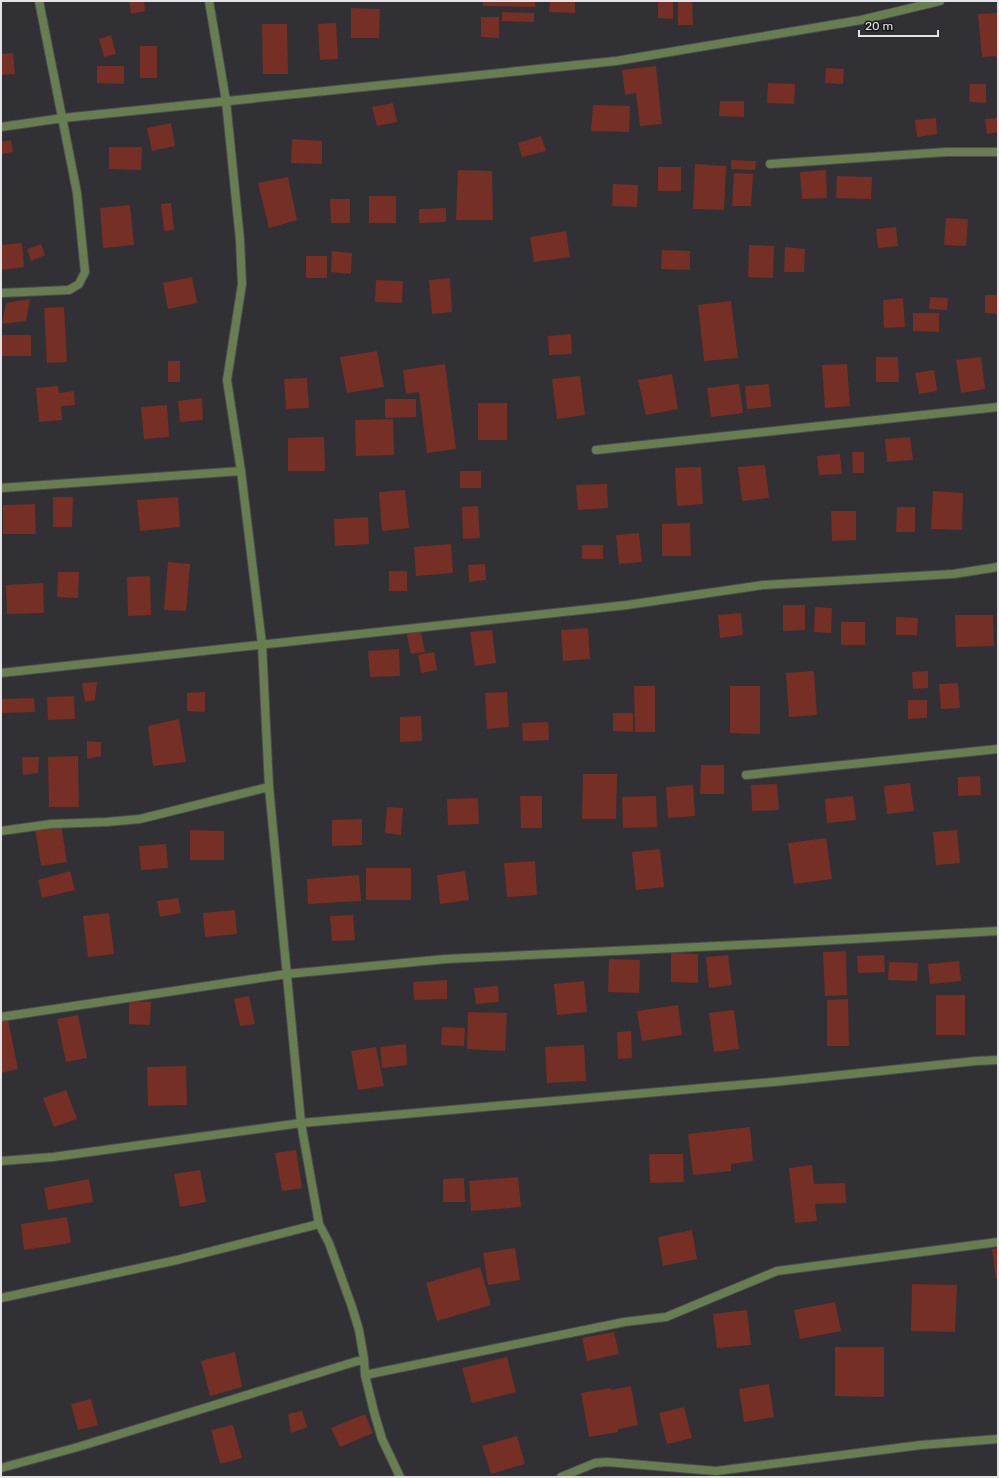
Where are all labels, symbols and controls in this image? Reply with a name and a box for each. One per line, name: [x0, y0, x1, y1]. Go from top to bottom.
scale bar: [859, 12, 938, 38]
text: 20 m: [865, 19, 893, 33]

